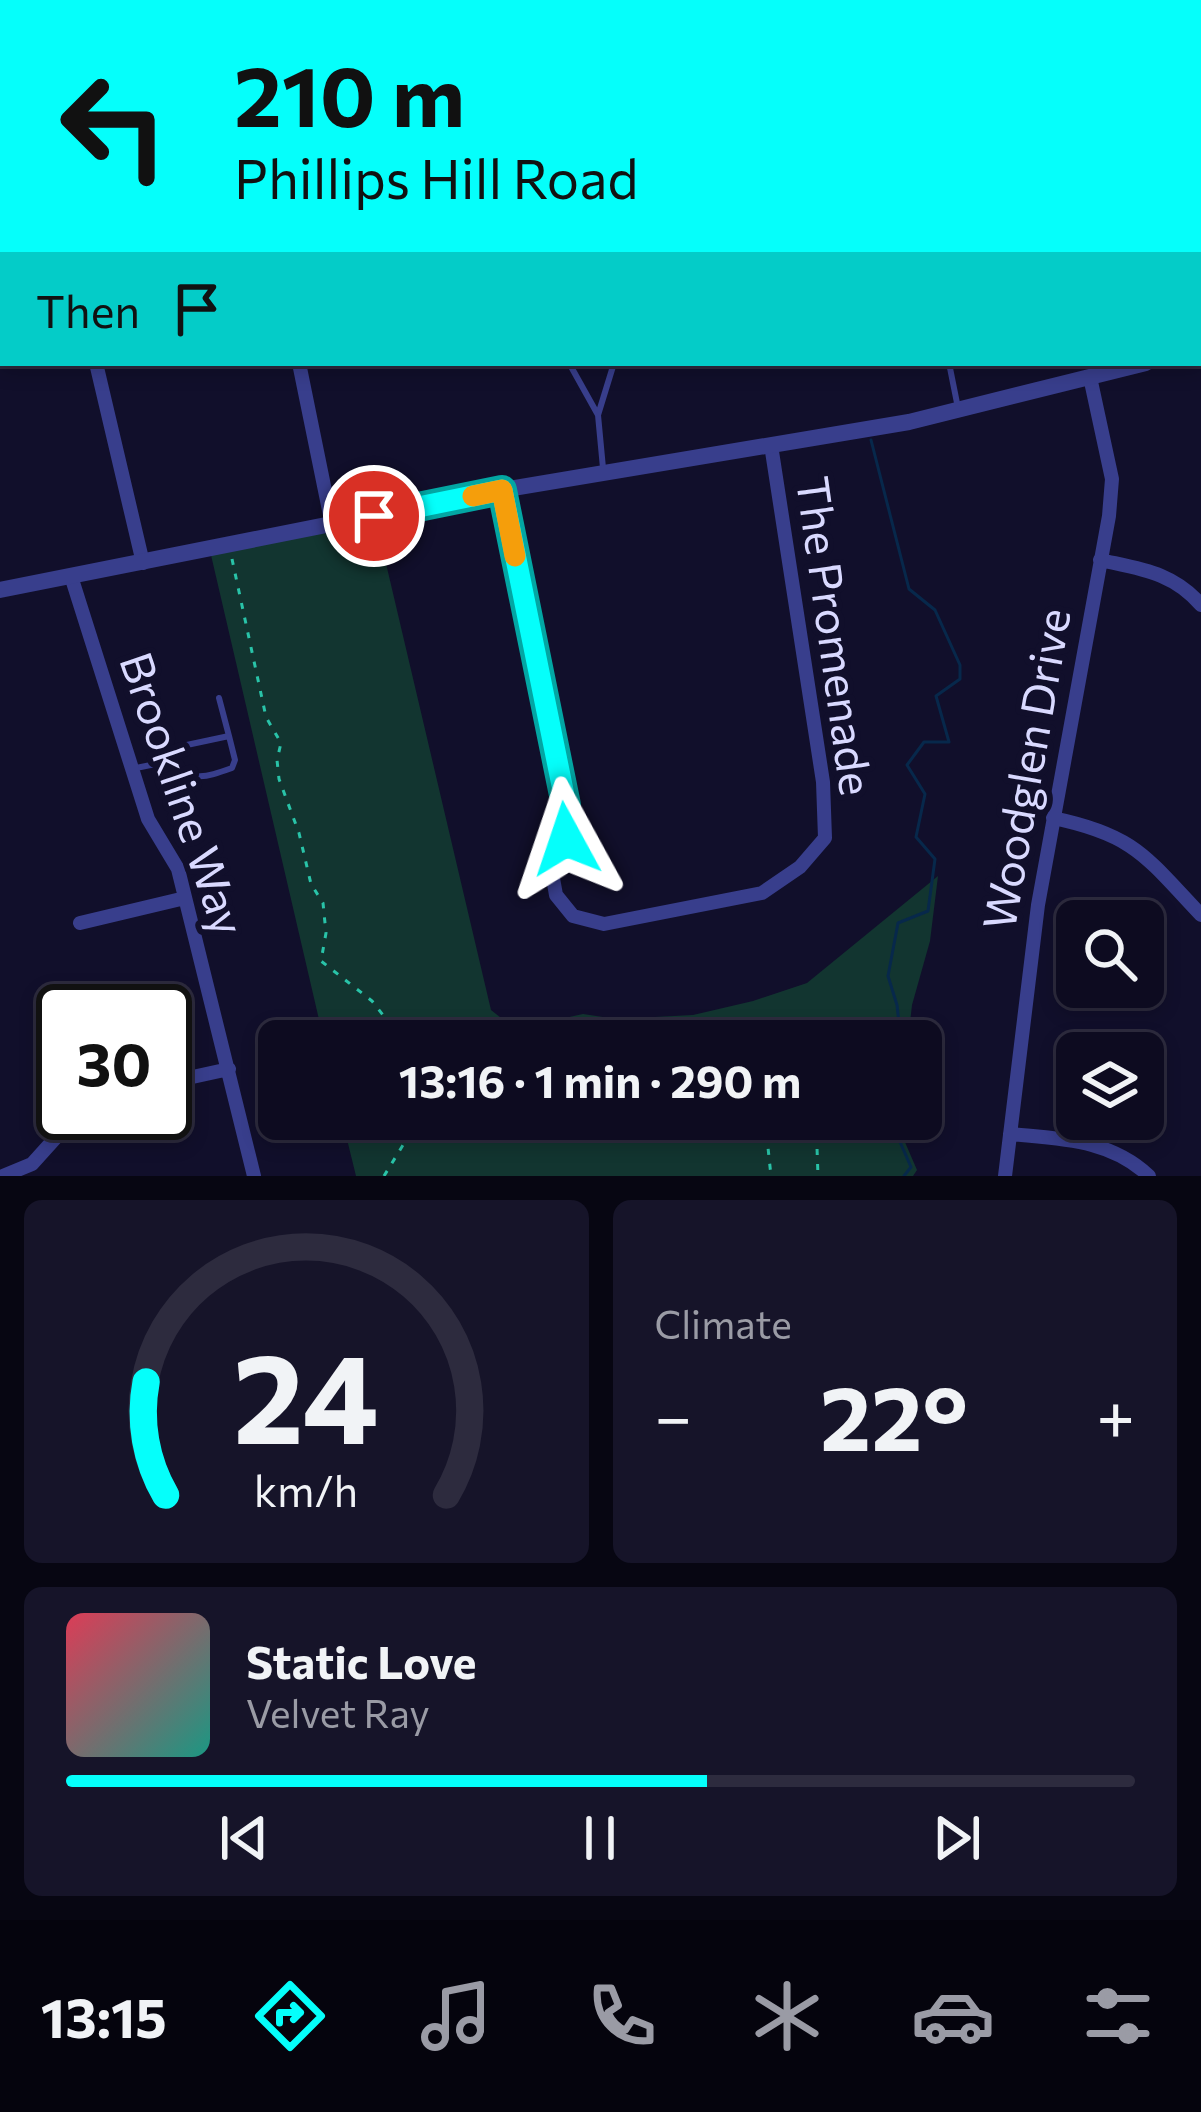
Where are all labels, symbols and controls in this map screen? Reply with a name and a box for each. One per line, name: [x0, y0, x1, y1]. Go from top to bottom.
text: 210 m: [234, 42, 465, 144]
icon: left: [36, 48, 192, 204]
text: Phillips Hill Road: [234, 144, 639, 210]
icon: arrive: [164, 276, 230, 342]
text: Then: [36, 282, 140, 337]
pin: [323, 465, 425, 567]
street label: The Promenade: [787, 473, 886, 799]
icon: arrive: [341, 483, 407, 549]
street label: Woodglen Drive: [969, 604, 1080, 933]
street label: Brookline Way: [110, 645, 258, 942]
position arrow: [503, 776, 629, 902]
map controls: [1056, 900, 1164, 1140]
button: search: [1056, 900, 1164, 1008]
speed limit sign: 30: [36, 984, 192, 1140]
button: layers: [1056, 1032, 1164, 1140]
text: 13:16 · 1 min · 290 m: [399, 1052, 801, 1107]
text: Climate: [655, 1299, 792, 1347]
text: 24: [233, 1317, 379, 1470]
text: 22°: [820, 1359, 968, 1470]
text: −: [655, 1374, 692, 1455]
text: +: [1096, 1374, 1135, 1455]
text: km/h: [254, 1462, 358, 1515]
text: Static Love: [246, 1633, 476, 1688]
text: Velvet Ray: [246, 1688, 430, 1736]
icon: previous: [211, 1805, 277, 1871]
icon: pause: [567, 1805, 633, 1871]
icon: next: [924, 1805, 990, 1871]
icon: directions: [248, 1974, 332, 2058]
icon: music: [414, 1974, 498, 2058]
icon: phone: [580, 1974, 664, 2058]
icon: climate: [745, 1974, 829, 2058]
icon: car: [911, 1974, 995, 2058]
icon: filters: [1076, 1974, 1160, 2058]
text: 13:15: [41, 1983, 167, 2049]

